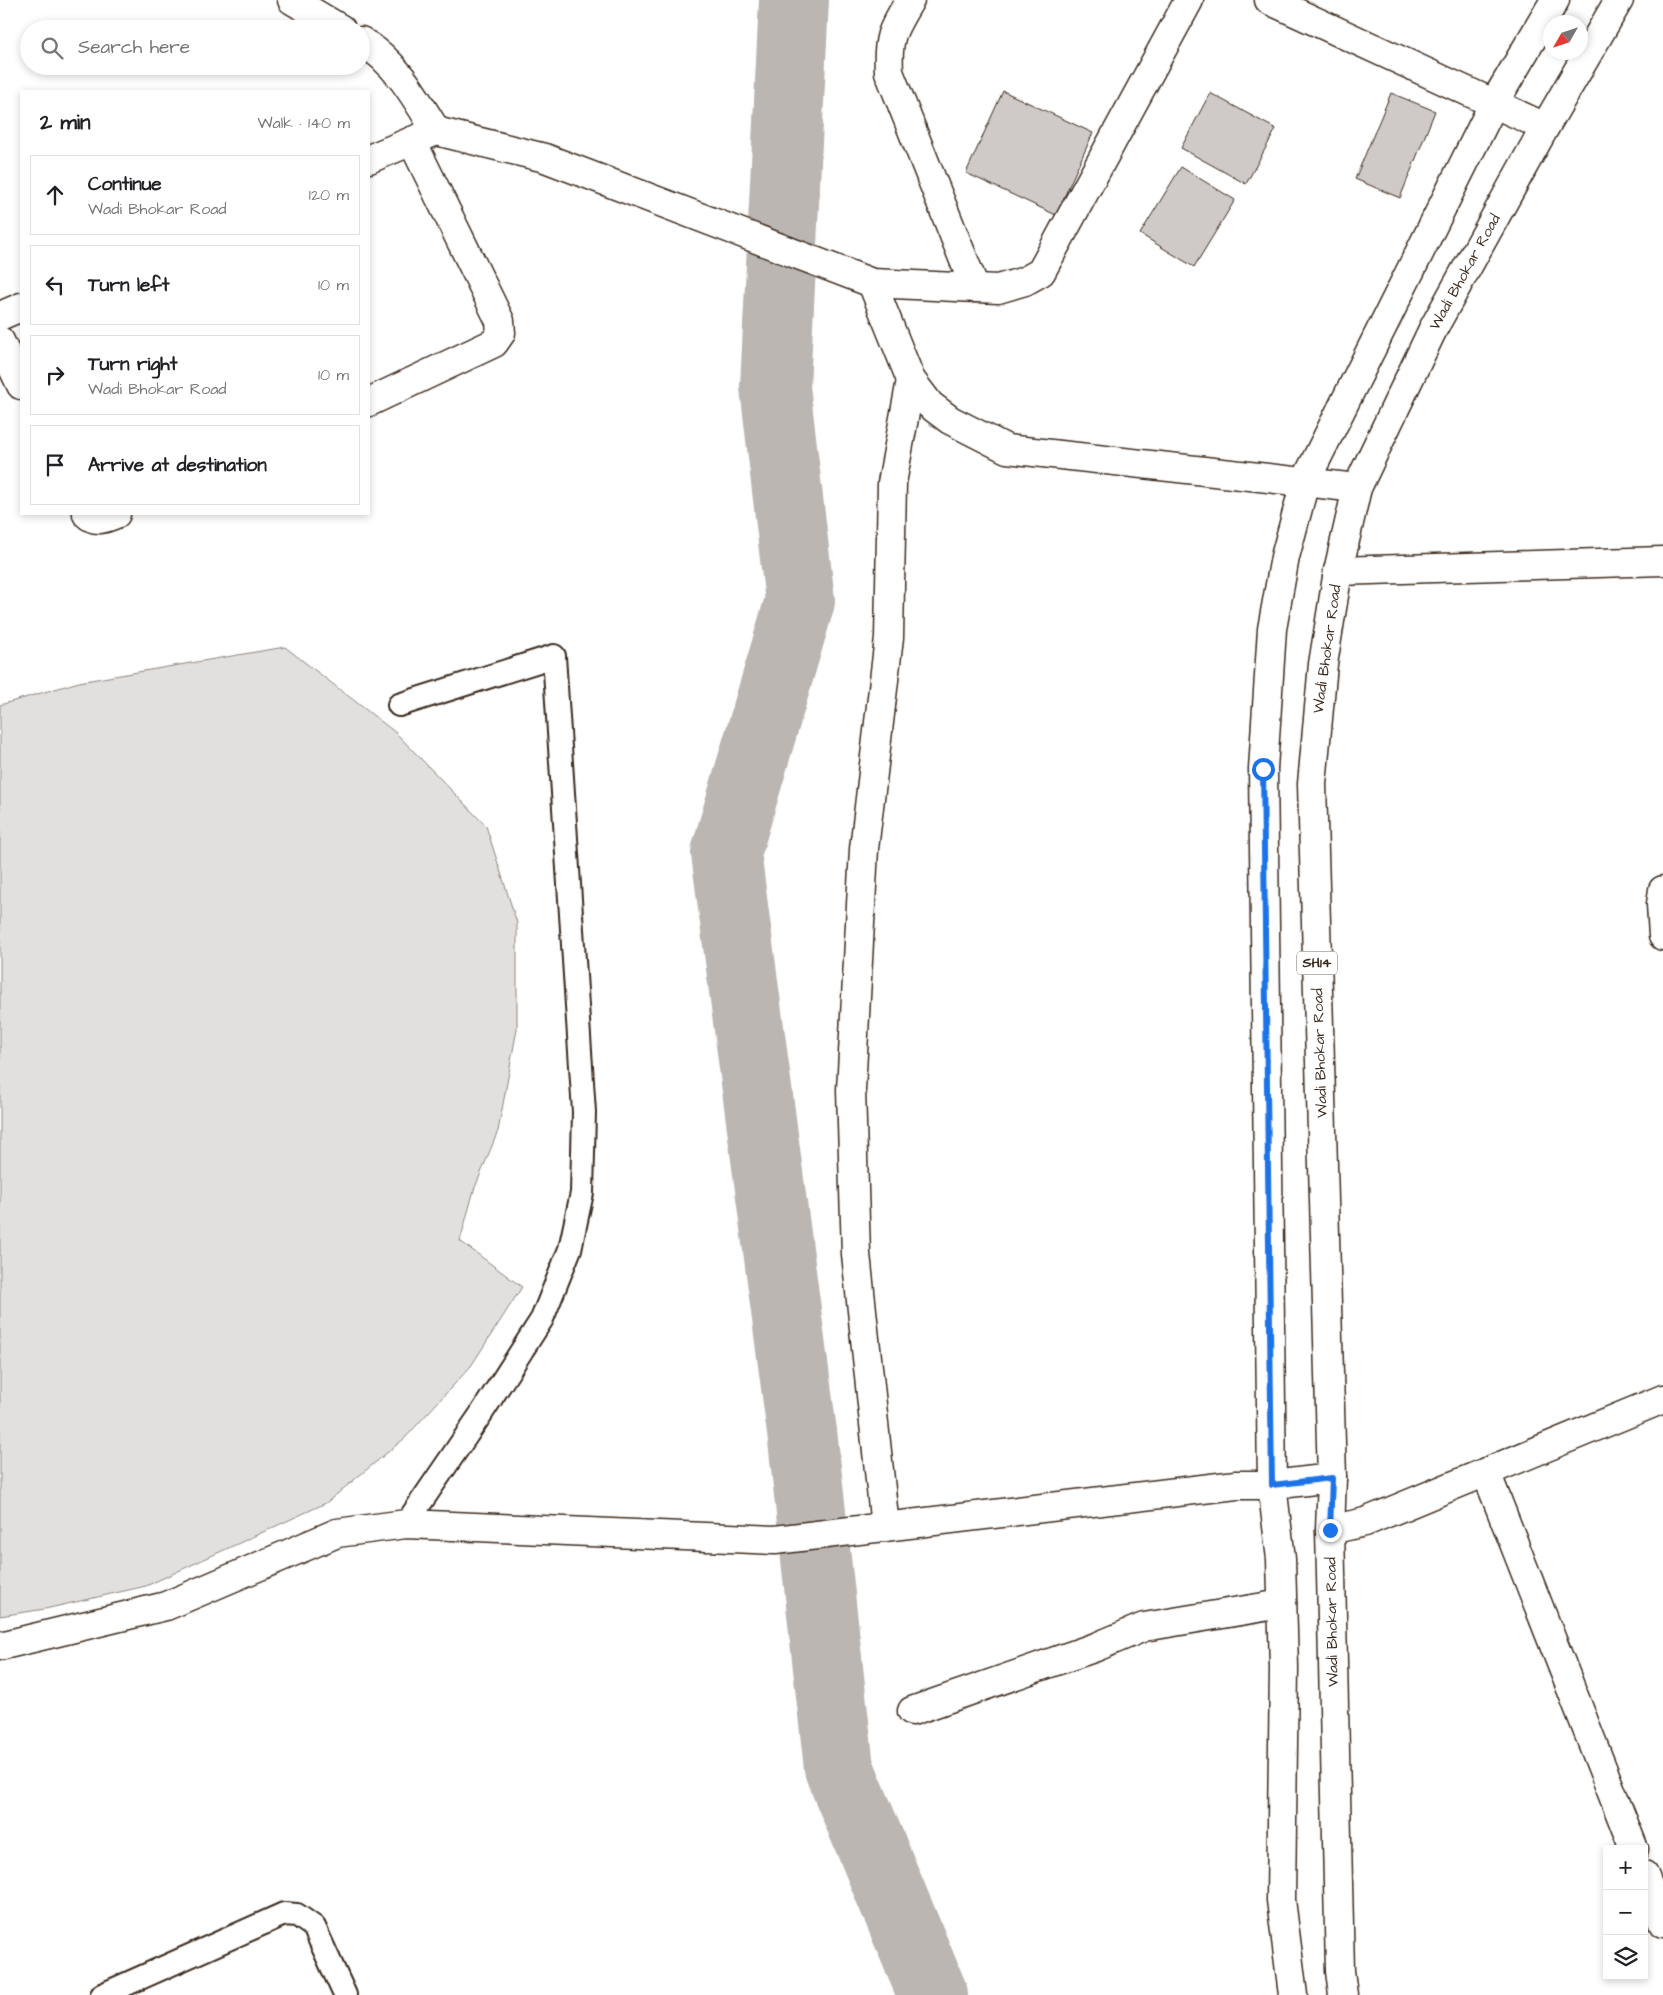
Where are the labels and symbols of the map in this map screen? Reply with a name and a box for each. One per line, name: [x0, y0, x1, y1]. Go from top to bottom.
north arrow: [1543, 15, 1588, 60]
street label: Wadi Bhokar Road: [1424, 210, 1506, 334]
street label: Wadi Bhokar Road: [1308, 583, 1346, 715]
route start: [1252, 758, 1275, 781]
road number: SH14: [1297, 951, 1337, 974]
street label: Wadi Bhokar Road: [1307, 987, 1333, 1118]
route end: [1319, 1519, 1342, 1542]
street label: Wadi Bhokar Road: [1320, 1557, 1344, 1687]

